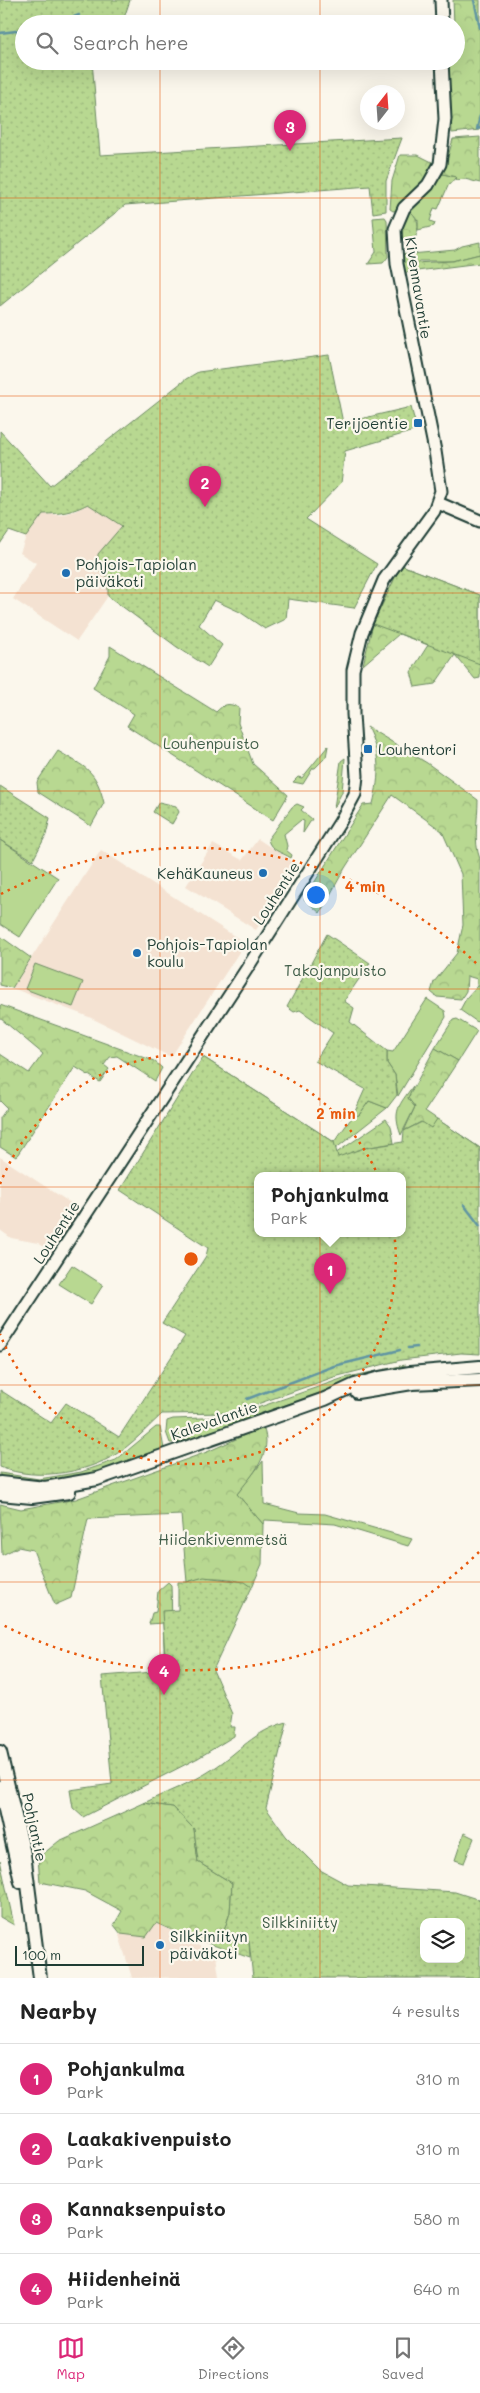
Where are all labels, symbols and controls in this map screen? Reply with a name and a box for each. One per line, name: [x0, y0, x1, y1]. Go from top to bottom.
search box: [15, 15, 465, 70]
icon: search: [33, 29, 61, 57]
text: Search here: [73, 30, 189, 55]
north arrow: [360, 85, 405, 130]
pin: 3: [274, 110, 306, 151]
street label: Kivennavantie: [401, 236, 437, 340]
place label: Terijoentie: [326, 413, 408, 433]
marker: Terijoentie: [412, 417, 424, 429]
pin: 2: [189, 466, 221, 507]
place label: Pohjois-Tapiolan päiväkoti: [76, 554, 197, 591]
marker: Pohjois-Tapiolan päiväkoti: [60, 567, 72, 579]
park label: Louhenpuisto: [163, 733, 259, 753]
place label: Louhentori: [378, 739, 457, 759]
marker: Louhentori: [362, 743, 374, 755]
street label: Louhentie: [248, 858, 304, 928]
place label: KehäKauneus: [157, 863, 253, 883]
marker: KehäKauneus: [257, 867, 269, 879]
text: 4 min: [345, 876, 385, 896]
your location: [303, 882, 329, 908]
place label: Pohjois-Tapiolan koulu: [147, 934, 268, 971]
marker: Pohjois-Tapiolan koulu: [131, 947, 143, 959]
park label: Takojanpuisto: [284, 960, 386, 980]
text: 2 min: [316, 1103, 356, 1123]
popup: [254, 1172, 406, 1237]
text: Pohjankulma: [271, 1182, 389, 1207]
street label: Louhentie: [28, 1197, 84, 1267]
text: Park: [271, 1207, 307, 1228]
centre of rings: [182, 1250, 200, 1268]
pin: 1: [314, 1253, 346, 1294]
street label: Kalevalantie: [168, 1396, 260, 1444]
park label: Hiidenkivenmetsä: [158, 1529, 288, 1549]
pin: 4: [148, 1654, 180, 1695]
street label: Pohjantie: [18, 1791, 52, 1863]
park label: Silkkiniitty: [262, 1912, 338, 1932]
map controls: [420, 1918, 465, 1963]
button: layers: [420, 1918, 465, 1963]
place label: Silkkiniityn päiväkoti: [170, 1926, 248, 1963]
marker: Silkkiniityn päiväkoti: [154, 1939, 166, 1951]
scale bar: [15, 1943, 144, 1966]
text: 100 m: [22, 1945, 61, 1964]
text: Nearby: [20, 1997, 97, 2024]
text: 4 results: [392, 2000, 460, 2021]
text: Pohjankulma: [67, 2056, 185, 2081]
text: 1: [32, 2068, 40, 2089]
text: 310 m: [416, 2068, 460, 2089]
text: Park: [67, 2081, 103, 2102]
text: Laakakivenpuisto: [67, 2126, 231, 2151]
text: 2: [32, 2138, 40, 2159]
text: 310 m: [416, 2138, 460, 2159]
text: Park: [67, 2151, 103, 2172]
text: Kannaksenpuisto: [67, 2196, 226, 2221]
text: 3: [31, 2208, 41, 2229]
text: 580 m: [413, 2208, 460, 2229]
text: Park: [67, 2221, 103, 2242]
text: Hiidenheinä: [67, 2266, 181, 2291]
text: 4: [31, 2278, 41, 2299]
text: 640 m: [413, 2278, 460, 2299]
text: Park: [67, 2291, 103, 2312]
tab: Map: [56, 2334, 85, 2383]
tab: Directions: [198, 2334, 269, 2383]
tab: Saved: [382, 2334, 424, 2383]

